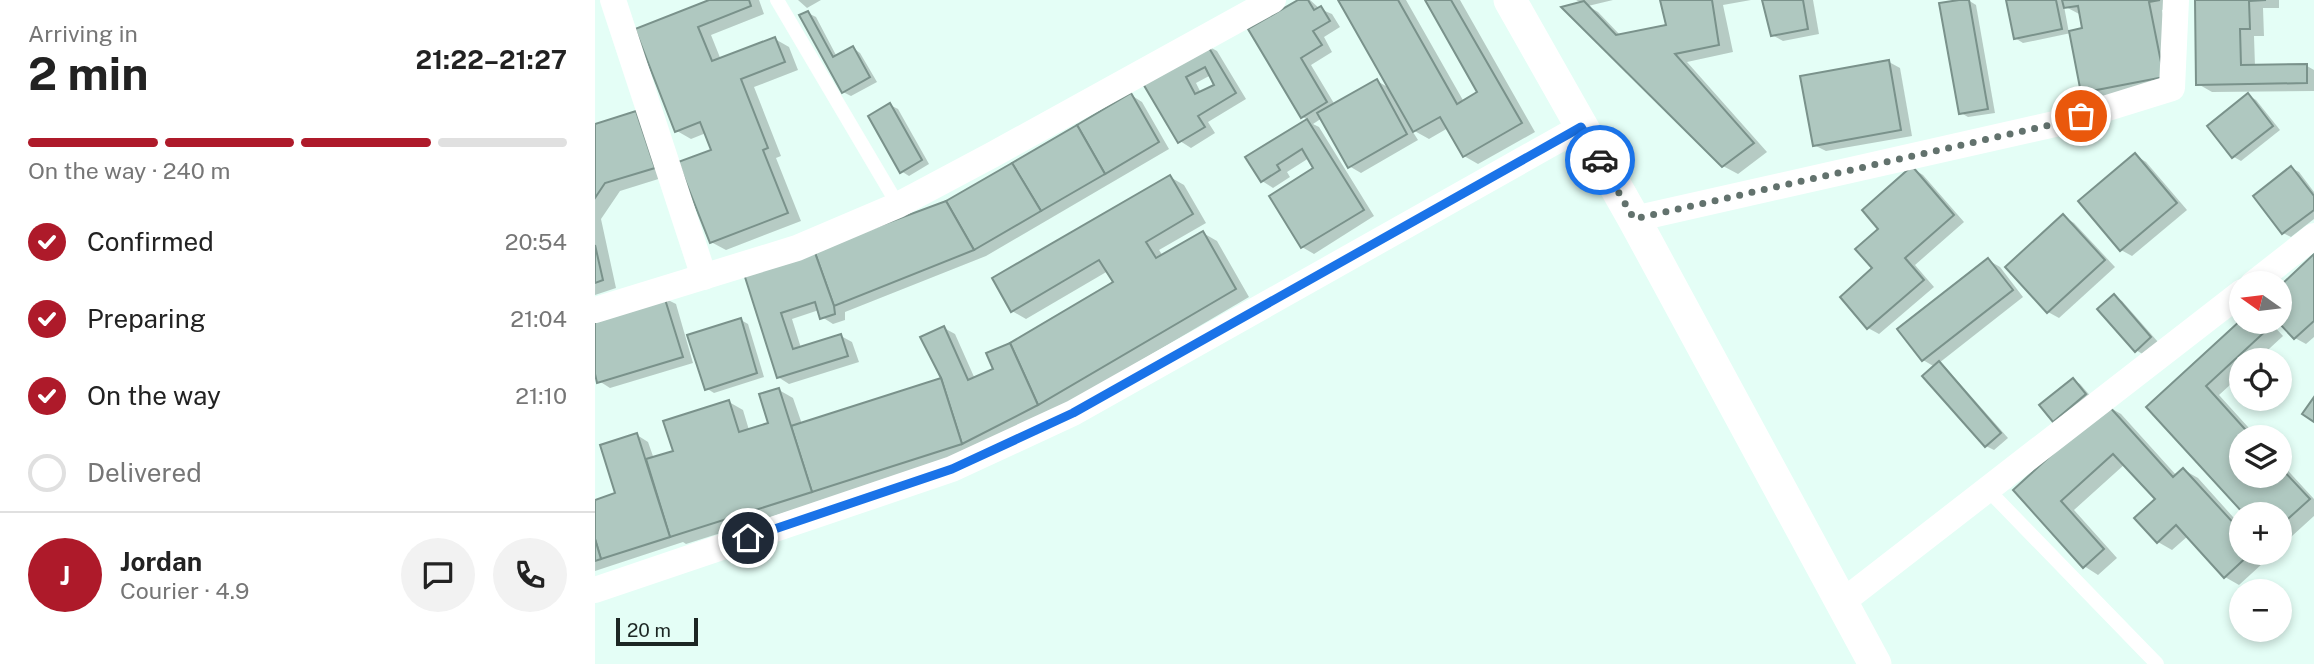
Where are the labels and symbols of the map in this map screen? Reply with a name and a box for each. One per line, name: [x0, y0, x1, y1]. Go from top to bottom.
pin: [2051, 86, 2111, 146]
courier: [1565, 125, 1635, 195]
north arrow: [2229, 271, 2293, 334]
pin: [718, 508, 778, 568]
scale bar: [616, 615, 698, 647]

